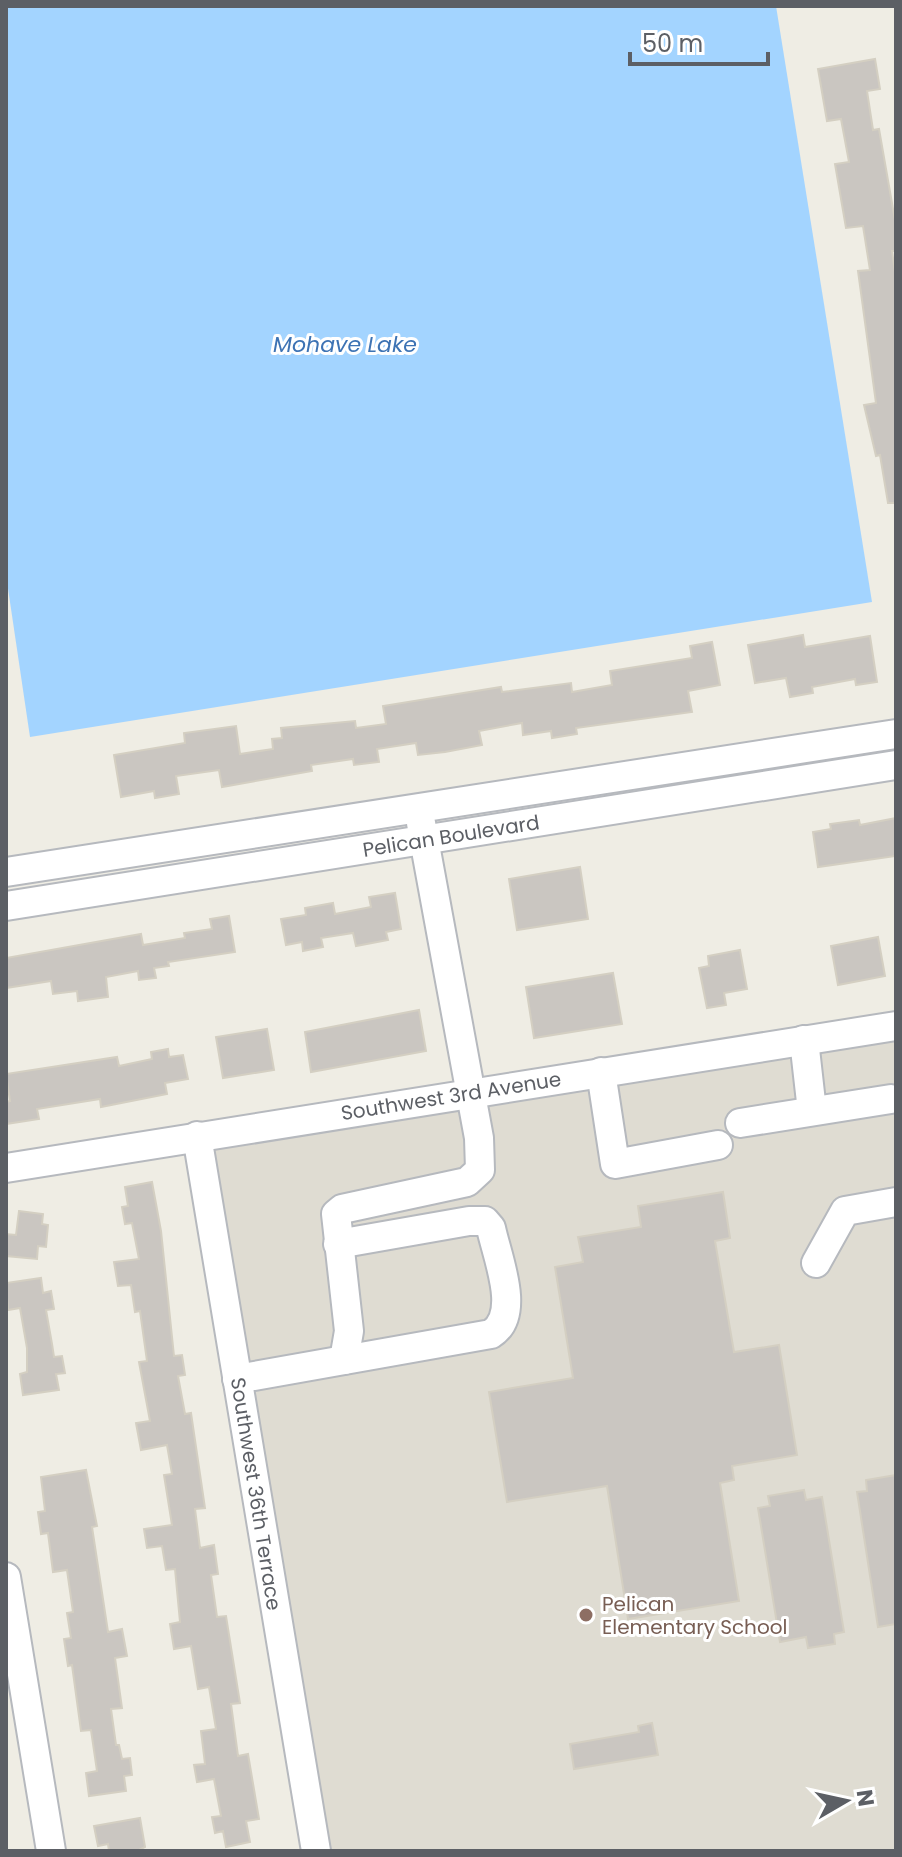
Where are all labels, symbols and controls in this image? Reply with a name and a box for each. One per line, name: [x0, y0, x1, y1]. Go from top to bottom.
scale bar: [630, 16, 768, 66]
text: 50 m: [642, 27, 703, 60]
water label: Mohave Lake: [273, 329, 417, 360]
street label: Pelican Boulevard: [361, 808, 541, 864]
street label: Southwest 3rd Avenue: [339, 1065, 563, 1127]
street label: Southwest 36th Terrace: [224, 1376, 288, 1612]
place label: Pelican Elementary School: [602, 1590, 787, 1641]
marker: Pelican Elementary School: [577, 1606, 595, 1624]
north arrow: [806, 1761, 886, 1841]
text: N: [849, 1787, 882, 1809]

